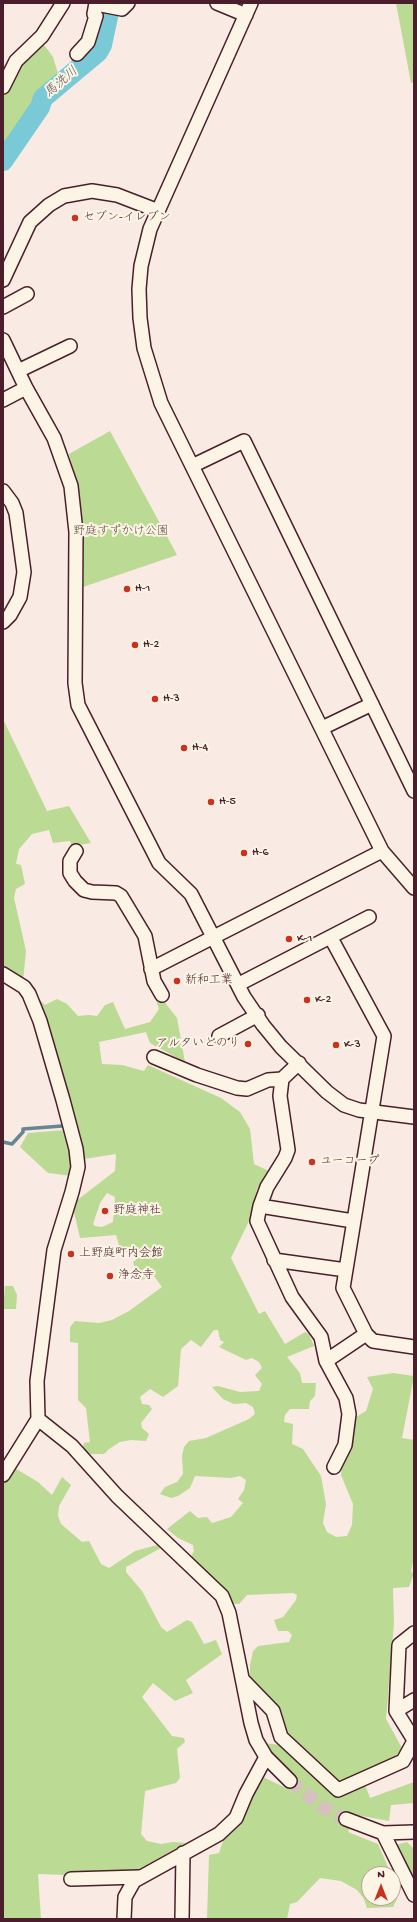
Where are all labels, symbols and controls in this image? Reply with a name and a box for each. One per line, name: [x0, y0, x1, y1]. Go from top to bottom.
water label: 馬洗川: [42, 64, 82, 102]
place label: セブン-イレブン: [83, 211, 171, 225]
marker: セブン-イレブン: [70, 213, 80, 223]
park label: 野庭すずかけ公園: [73, 525, 169, 539]
place label: H-1: [135, 582, 150, 596]
marker: H-1: [122, 584, 132, 594]
place label: H-2: [143, 638, 160, 652]
marker: H-2: [130, 640, 140, 650]
place label: H-3: [163, 692, 180, 706]
marker: H-3: [150, 694, 160, 704]
place label: H-4: [192, 741, 208, 755]
marker: H-4: [179, 743, 189, 753]
place label: H-5: [219, 795, 236, 809]
marker: H-5: [206, 797, 216, 807]
place label: H-6: [252, 846, 269, 860]
marker: H-6: [239, 848, 249, 858]
place label: K-1: [297, 932, 312, 946]
marker: K-1: [284, 934, 294, 944]
place label: 新和工業: [185, 974, 233, 988]
marker: 新和工業: [172, 976, 182, 986]
place label: K-2: [315, 993, 331, 1007]
marker: K-2: [302, 995, 312, 1005]
place label: アルタいどのり: [156, 1037, 240, 1051]
place label: K-3: [344, 1038, 361, 1052]
marker: アルタいどのり: [243, 1039, 253, 1049]
marker: K-3: [331, 1040, 341, 1050]
place label: ユーコープ: [320, 1155, 380, 1169]
marker: ユーコープ: [307, 1157, 317, 1167]
place label: 野庭神社: [113, 1204, 161, 1218]
marker: 野庭神社: [100, 1206, 110, 1216]
place label: 上野庭町内会館: [79, 1247, 163, 1261]
marker: 上野庭町内会館: [66, 1249, 76, 1259]
place label: 浄念寺: [118, 1269, 154, 1283]
marker: 浄念寺: [105, 1271, 115, 1281]
north arrow: [361, 1866, 401, 1906]
text: N: [377, 1869, 385, 1881]

